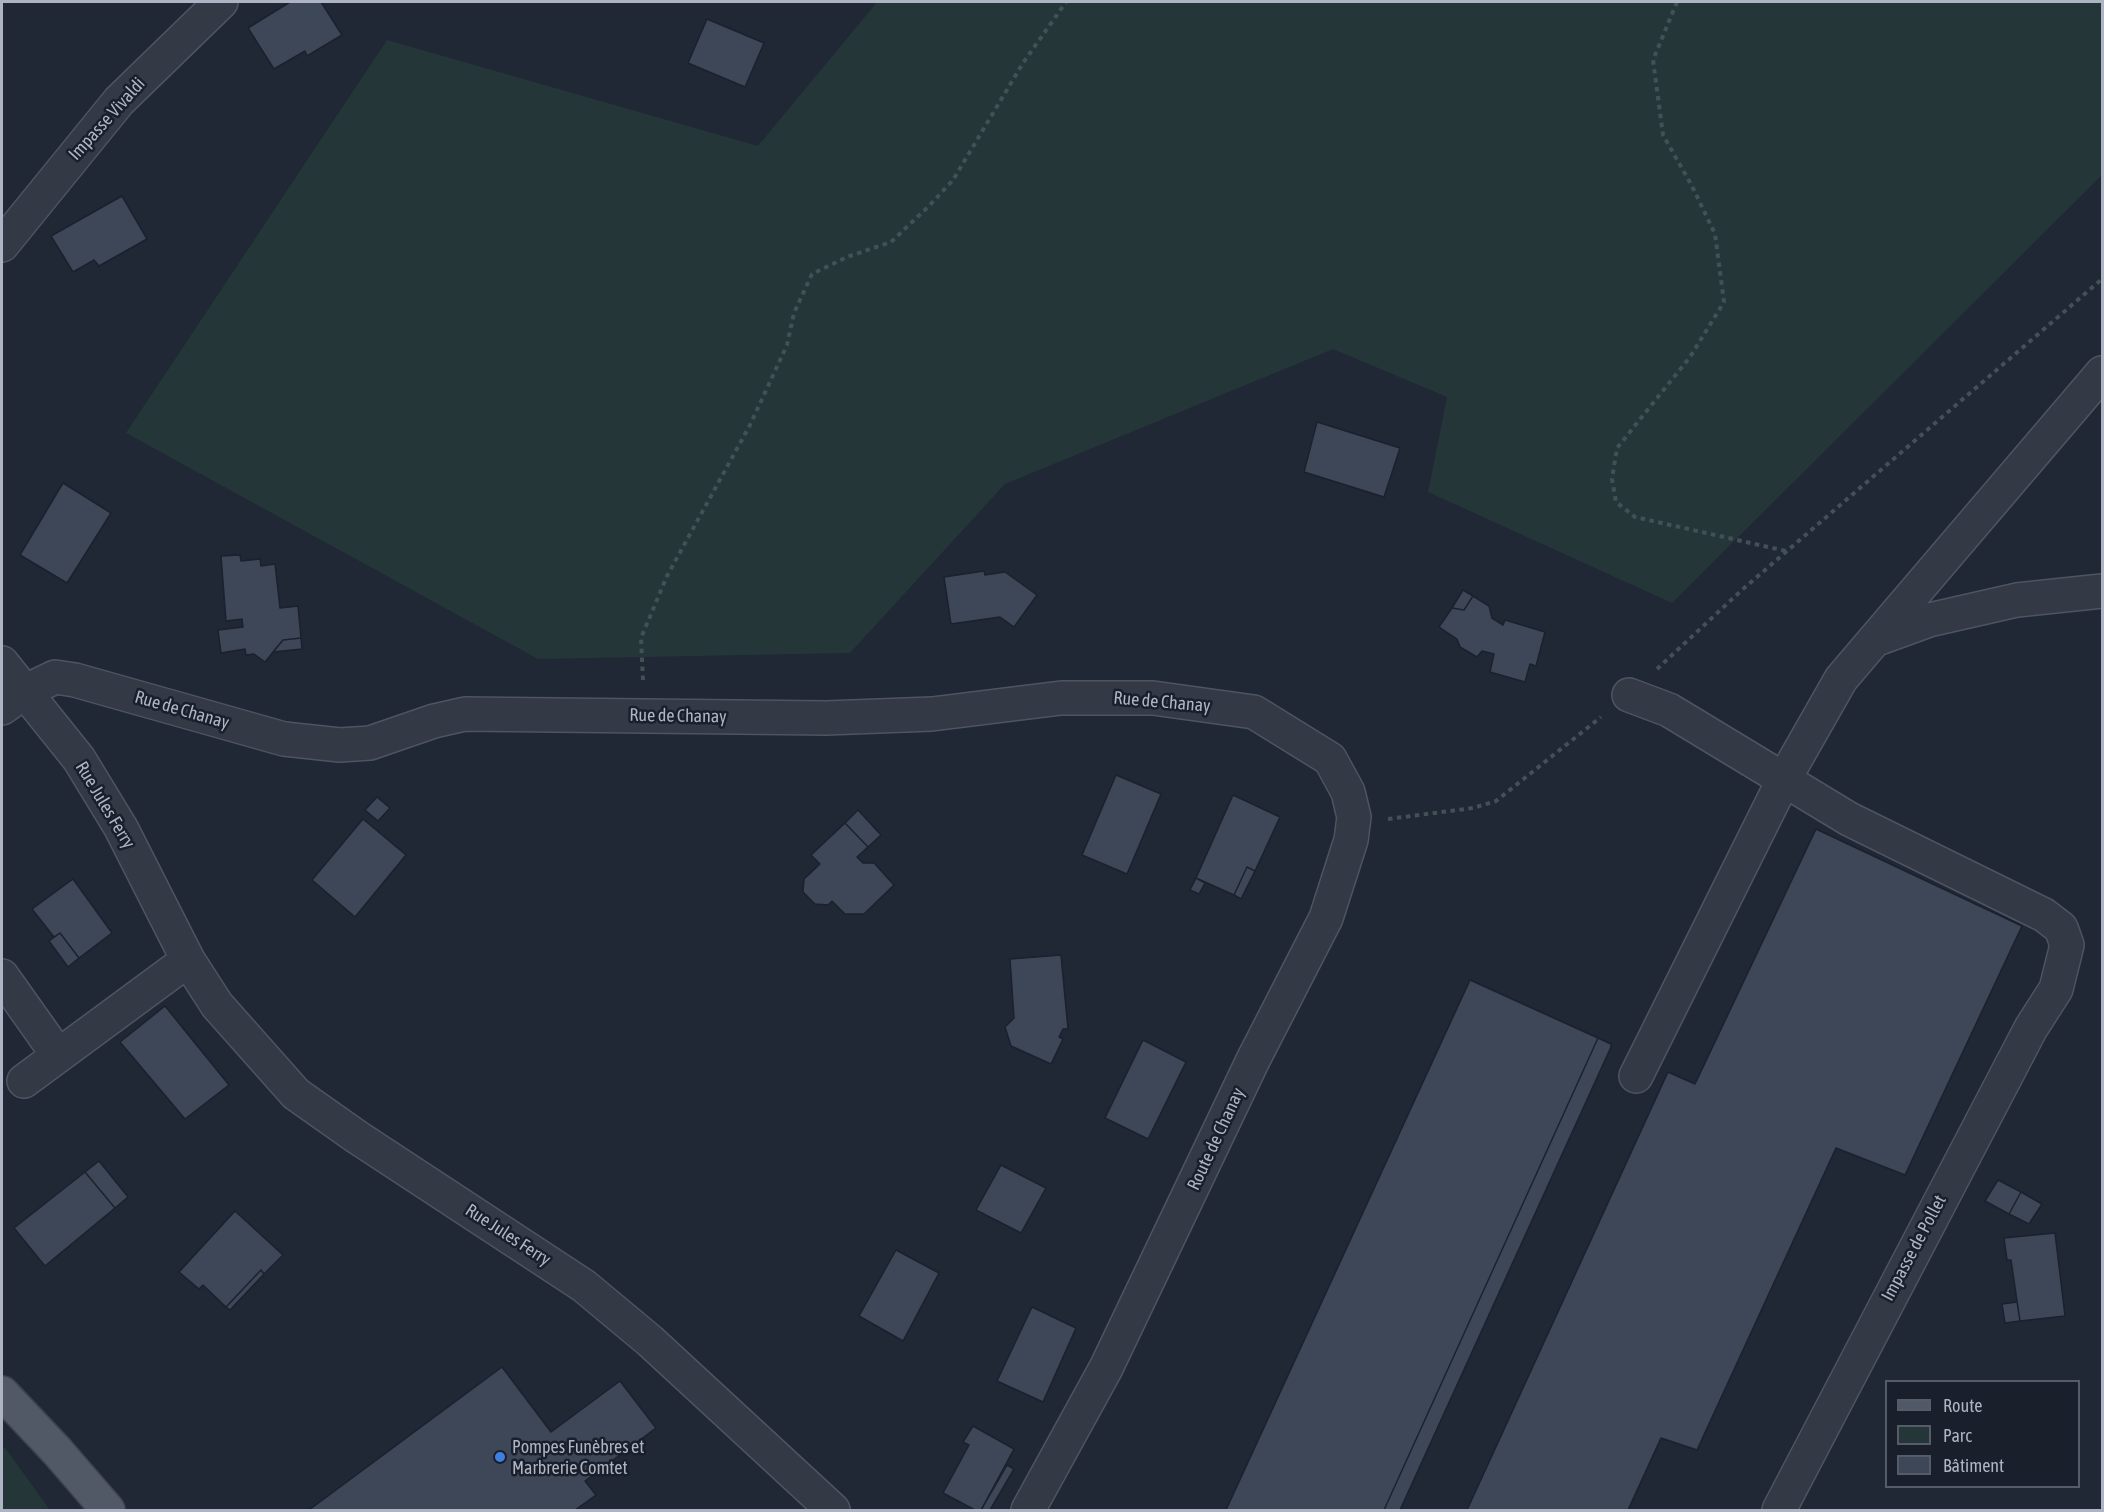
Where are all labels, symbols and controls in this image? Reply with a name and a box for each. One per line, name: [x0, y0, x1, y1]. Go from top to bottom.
street label: Impasse Vivaldi: [64, 73, 150, 165]
street label: Rue de Chanay: [132, 686, 232, 734]
street label: Rue de Chanay: [1113, 687, 1211, 717]
street label: Rue de Chanay: [629, 704, 727, 728]
street label: Rue Jules Ferry: [71, 758, 139, 852]
street label: Route de Chanay: [1183, 1084, 1249, 1194]
street label: Impasse de Pollet: [1877, 1191, 1951, 1305]
street label: Rue Jules Ferry: [461, 1199, 555, 1271]
legend: [1885, 1380, 2080, 1488]
text: Route: [1943, 1395, 1982, 1416]
text: Parc: [1943, 1425, 1972, 1446]
place label: Pompes Funèbres et Marbrerie Comtet: [512, 1436, 644, 1478]
marker: Pompes Funèbres et Marbrerie Comtet: [493, 1450, 507, 1464]
text: Bâtiment: [1943, 1455, 2004, 1476]

